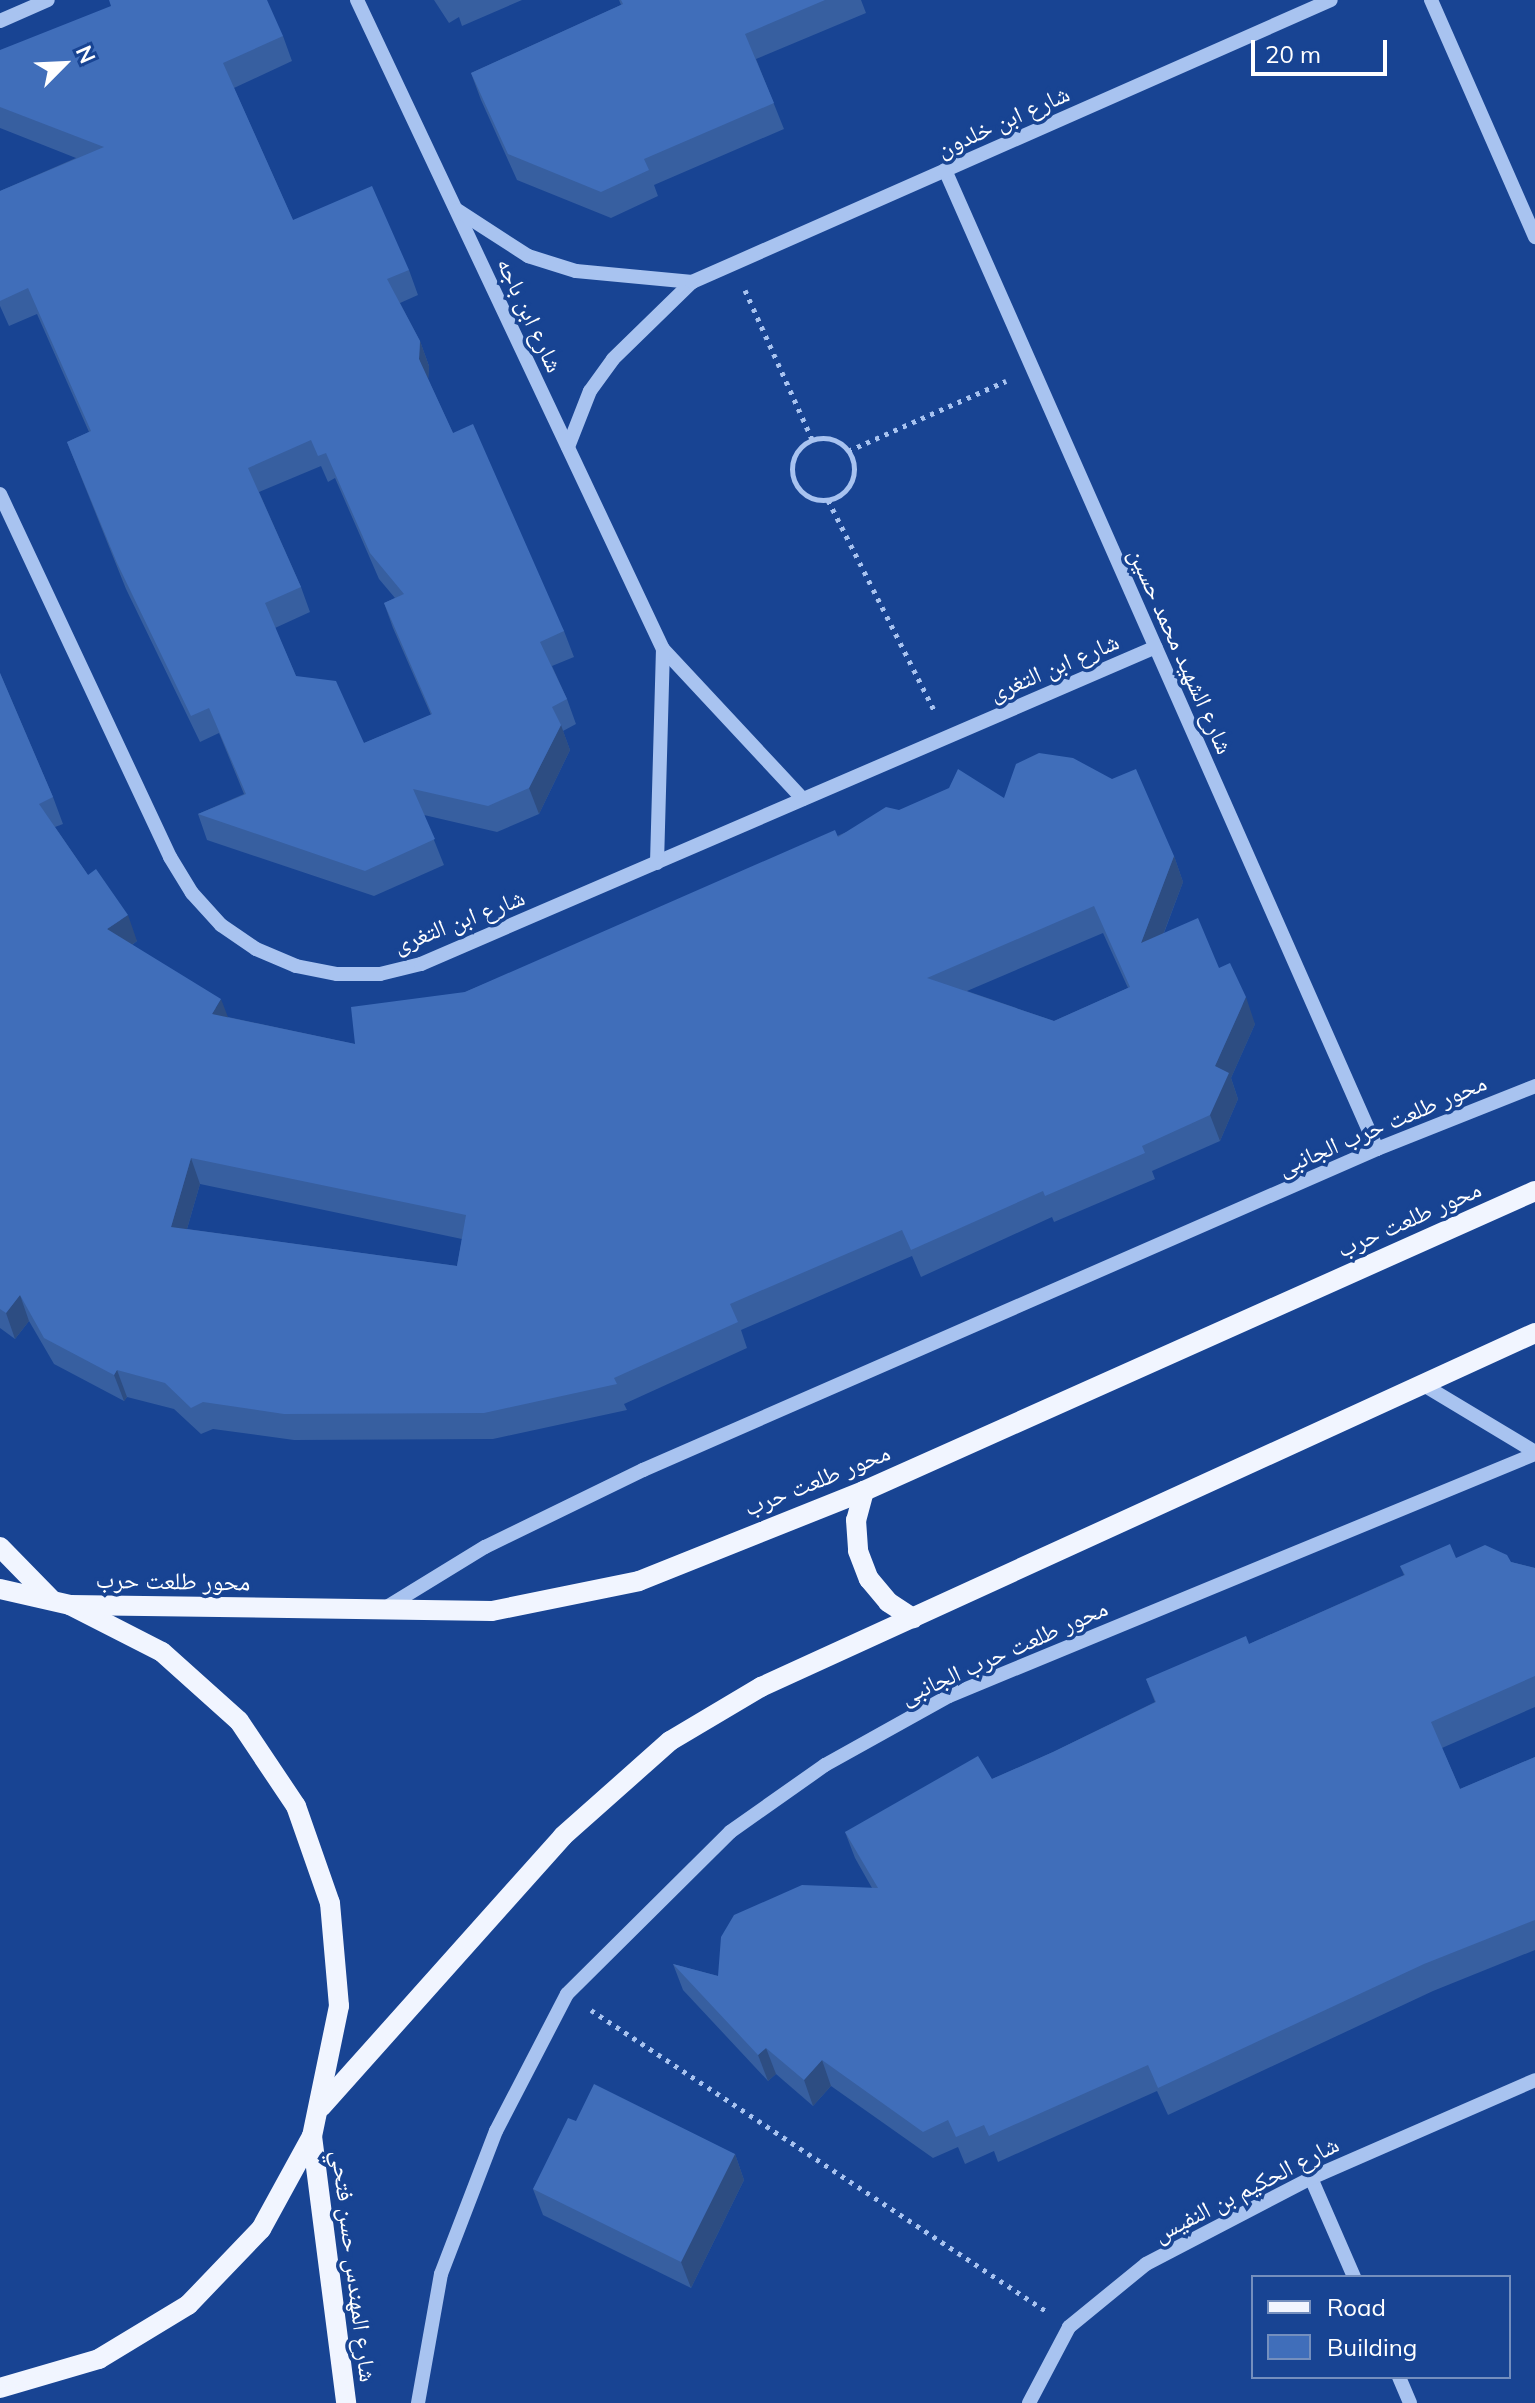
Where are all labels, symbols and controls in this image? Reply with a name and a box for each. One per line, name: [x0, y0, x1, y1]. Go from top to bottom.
north arrow: [24, 24, 104, 104]
scale bar: [1255, 24, 1391, 74]
text: 20 m: [1265, 39, 1321, 69]
text: N: [70, 41, 102, 68]
street label: شارع ابن خلدون: [932, 79, 1074, 163]
street label: شارع ابن باجه: [491, 253, 569, 377]
street label: شارع الشهيد محمد حسين: [1123, 544, 1239, 758]
street label: شارع ابن التغرى: [985, 627, 1123, 707]
street label: شارع ابن التغرى: [389, 883, 529, 959]
street label: محور طلعت حرب الجانبى: [1273, 1068, 1491, 1182]
street label: محور طلعت حرب: [1332, 1174, 1486, 1264]
street label: محور طلعت حرب: [740, 1438, 894, 1522]
street label: محور طلعت حرب: [95, 1565, 251, 1597]
street label: محور طلعت حرب الجانبى: [896, 1593, 1112, 1711]
street label: شارع الحكيم بن النفيس: [1148, 2130, 1344, 2248]
street label: شارع المهندس حسن فتحي: [325, 2148, 383, 2384]
legend: [1251, 2275, 1511, 2379]
text: Road: [1327, 2292, 1386, 2322]
text: Building: [1327, 2332, 1417, 2362]

